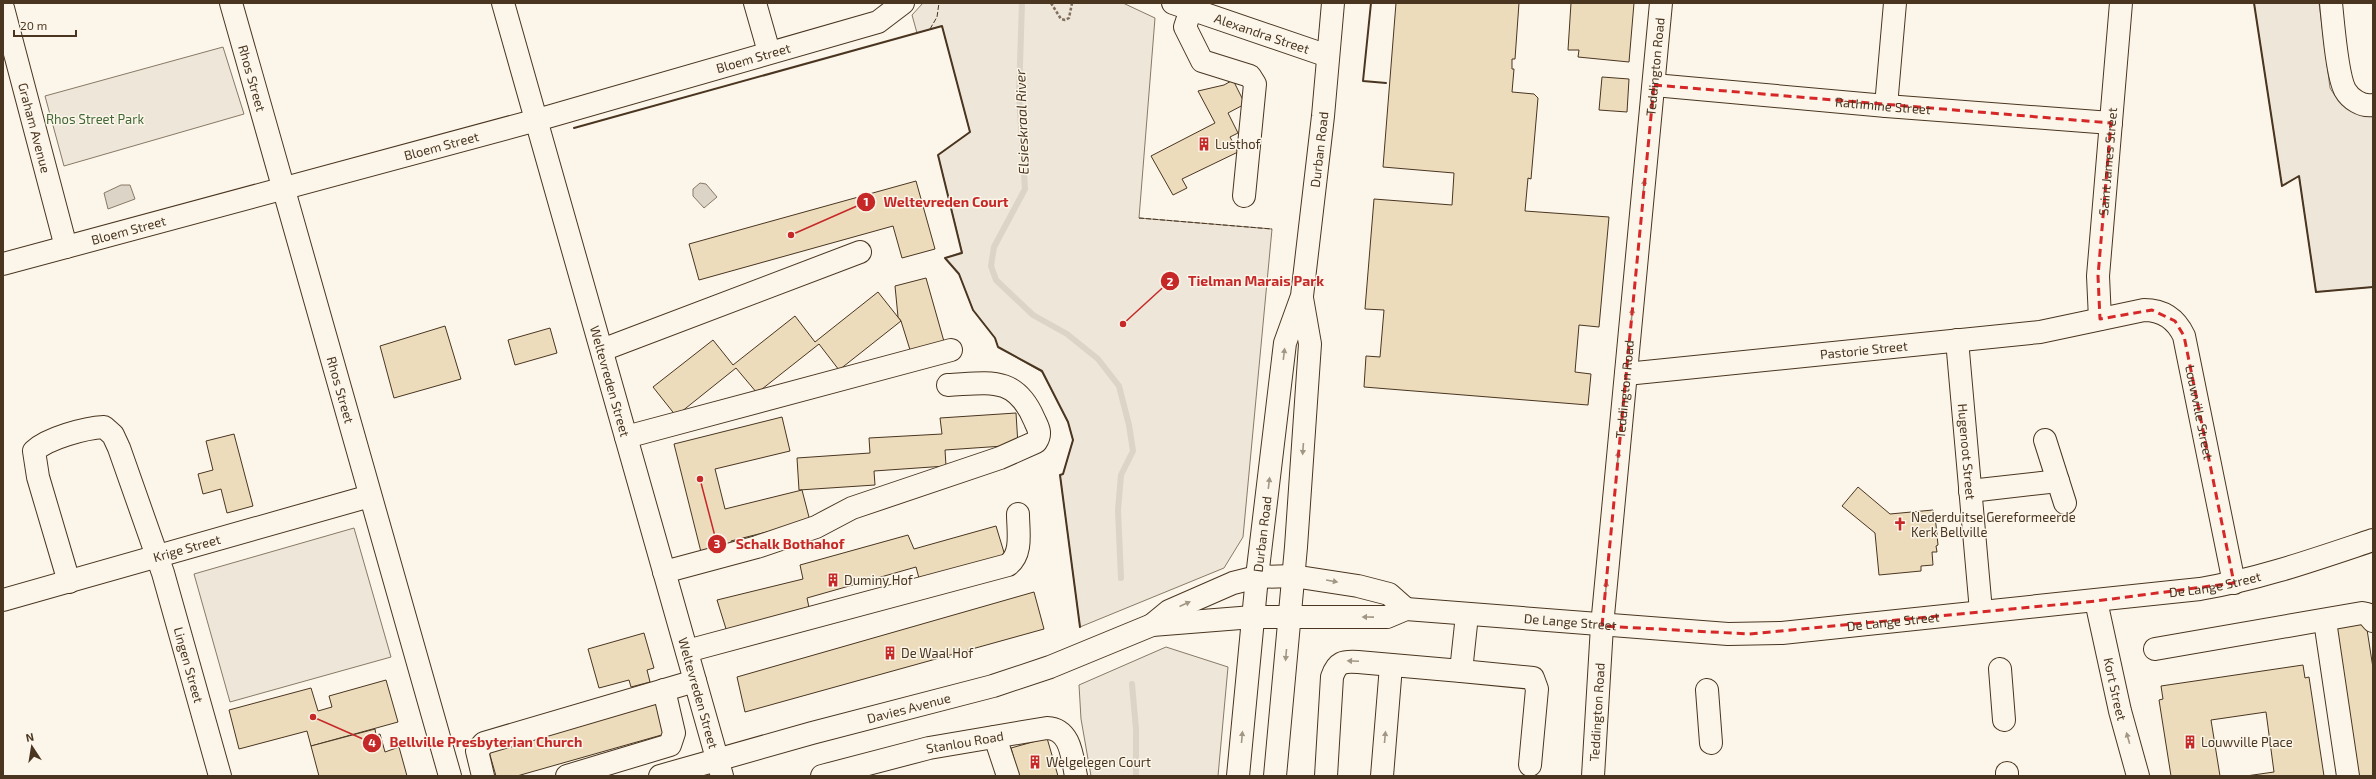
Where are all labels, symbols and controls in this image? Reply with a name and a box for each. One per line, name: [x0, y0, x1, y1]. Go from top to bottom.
street label: Alexandra Street: [1212, 10, 1312, 57]
scale bar: [14, 12, 76, 38]
street label: Teddington Road: [1642, 17, 1668, 117]
text: 20 m: [20, 18, 47, 32]
street label: Bloem Street: [714, 40, 792, 76]
street label: Rhos Street: [235, 43, 269, 113]
water label: Elsieskraal River: [1011, 69, 1032, 175]
street label: Graham Avenue: [15, 81, 54, 175]
street label: Rathmine Street: [1835, 93, 1932, 117]
street label: Saint James Street: [2095, 107, 2120, 216]
park label: Rhos Street Park: [46, 111, 144, 127]
street label: Durban Road: [1307, 111, 1331, 188]
street label: Bloem Street: [402, 128, 481, 164]
building icon: Lusthof: [1196, 136, 1212, 152]
place label: Lusthof: [1215, 136, 1262, 152]
one-way arrow: [1641, 179, 1648, 191]
callout: Weltevreden Court: [856, 189, 1017, 215]
text: Weltevreden Court: [883, 193, 1009, 210]
text: 1: [863, 194, 869, 208]
street label: Bloem Street: [89, 212, 168, 248]
callout: Tielman Marais Park: [1160, 268, 1332, 294]
text: Tielman Marais Park: [1188, 272, 1324, 289]
text: 2: [1167, 274, 1174, 288]
one-way arrow: [1628, 308, 1635, 320]
street label: Weltevreden Street: [587, 324, 633, 439]
street label: Pastorie Street: [1819, 337, 1909, 362]
street label: Teddington Road: [1612, 339, 1637, 439]
one-way arrow: [1281, 348, 1287, 360]
street label: Rhos Street: [324, 355, 358, 425]
street label: Louwville Street: [2182, 364, 2217, 461]
street label: Hugenoot Street: [1955, 403, 1979, 500]
one-way arrow: [1300, 443, 1307, 455]
one-way arrow: [1615, 451, 1621, 463]
one-way arrow: [1266, 477, 1272, 489]
street label: Durban Road: [1250, 495, 1275, 573]
place label: Nederduitse Gereformeerde Kerk Bellville: [1911, 509, 2076, 540]
church icon: Nederduitse Gereformeerde Kerk Bellville: [1892, 516, 1908, 532]
street label: Krige Street: [151, 531, 222, 565]
callout: Schalk Bothahof: [707, 531, 852, 557]
text: Schalk Bothahof: [736, 535, 845, 552]
text: 3: [714, 536, 721, 550]
street label: De Lange Street: [2168, 568, 2263, 600]
building icon: Duminy Hof: [825, 572, 841, 588]
place label: Duminy Hof: [844, 572, 914, 588]
one-way arrow: [1326, 578, 1338, 584]
one-way arrow: [1603, 581, 1609, 593]
one-way arrow: [1179, 601, 1190, 607]
street label: De Lange Street: [1846, 608, 1940, 634]
street label: De Lange Street: [1523, 610, 1617, 633]
one-way arrow: [1361, 614, 1374, 620]
street label: Lingen Street: [171, 625, 207, 705]
street label: Weltevreden Street: [675, 635, 722, 750]
building icon: De Waal Hof: [882, 645, 898, 661]
place label: De Waal Hof: [901, 645, 974, 661]
one-way arrow: [1282, 649, 1289, 661]
street label: Kort Street: [2101, 656, 2130, 722]
one-way arrow: [1347, 658, 1359, 665]
street label: Teddington Road: [1586, 662, 1608, 762]
street label: Davies Avenue: [865, 689, 952, 726]
north arrow: [12, 727, 52, 767]
street label: Stanlou Road: [925, 727, 1005, 756]
text: N: [25, 730, 35, 744]
callout: Bellville Presbyterian Church: [362, 730, 590, 756]
one-way arrow: [1239, 731, 1245, 743]
one-way arrow: [1382, 731, 1389, 743]
one-way arrow: [2125, 732, 2131, 744]
text: Bellville Presbyterian Church: [390, 733, 582, 750]
building icon: Louwville Place: [2182, 734, 2198, 750]
place label: Louwville Place: [2201, 734, 2293, 750]
text: 4: [368, 735, 376, 749]
building icon: Welgelegen Court: [1027, 754, 1043, 770]
place label: Welgelegen Court: [1046, 754, 1151, 770]

